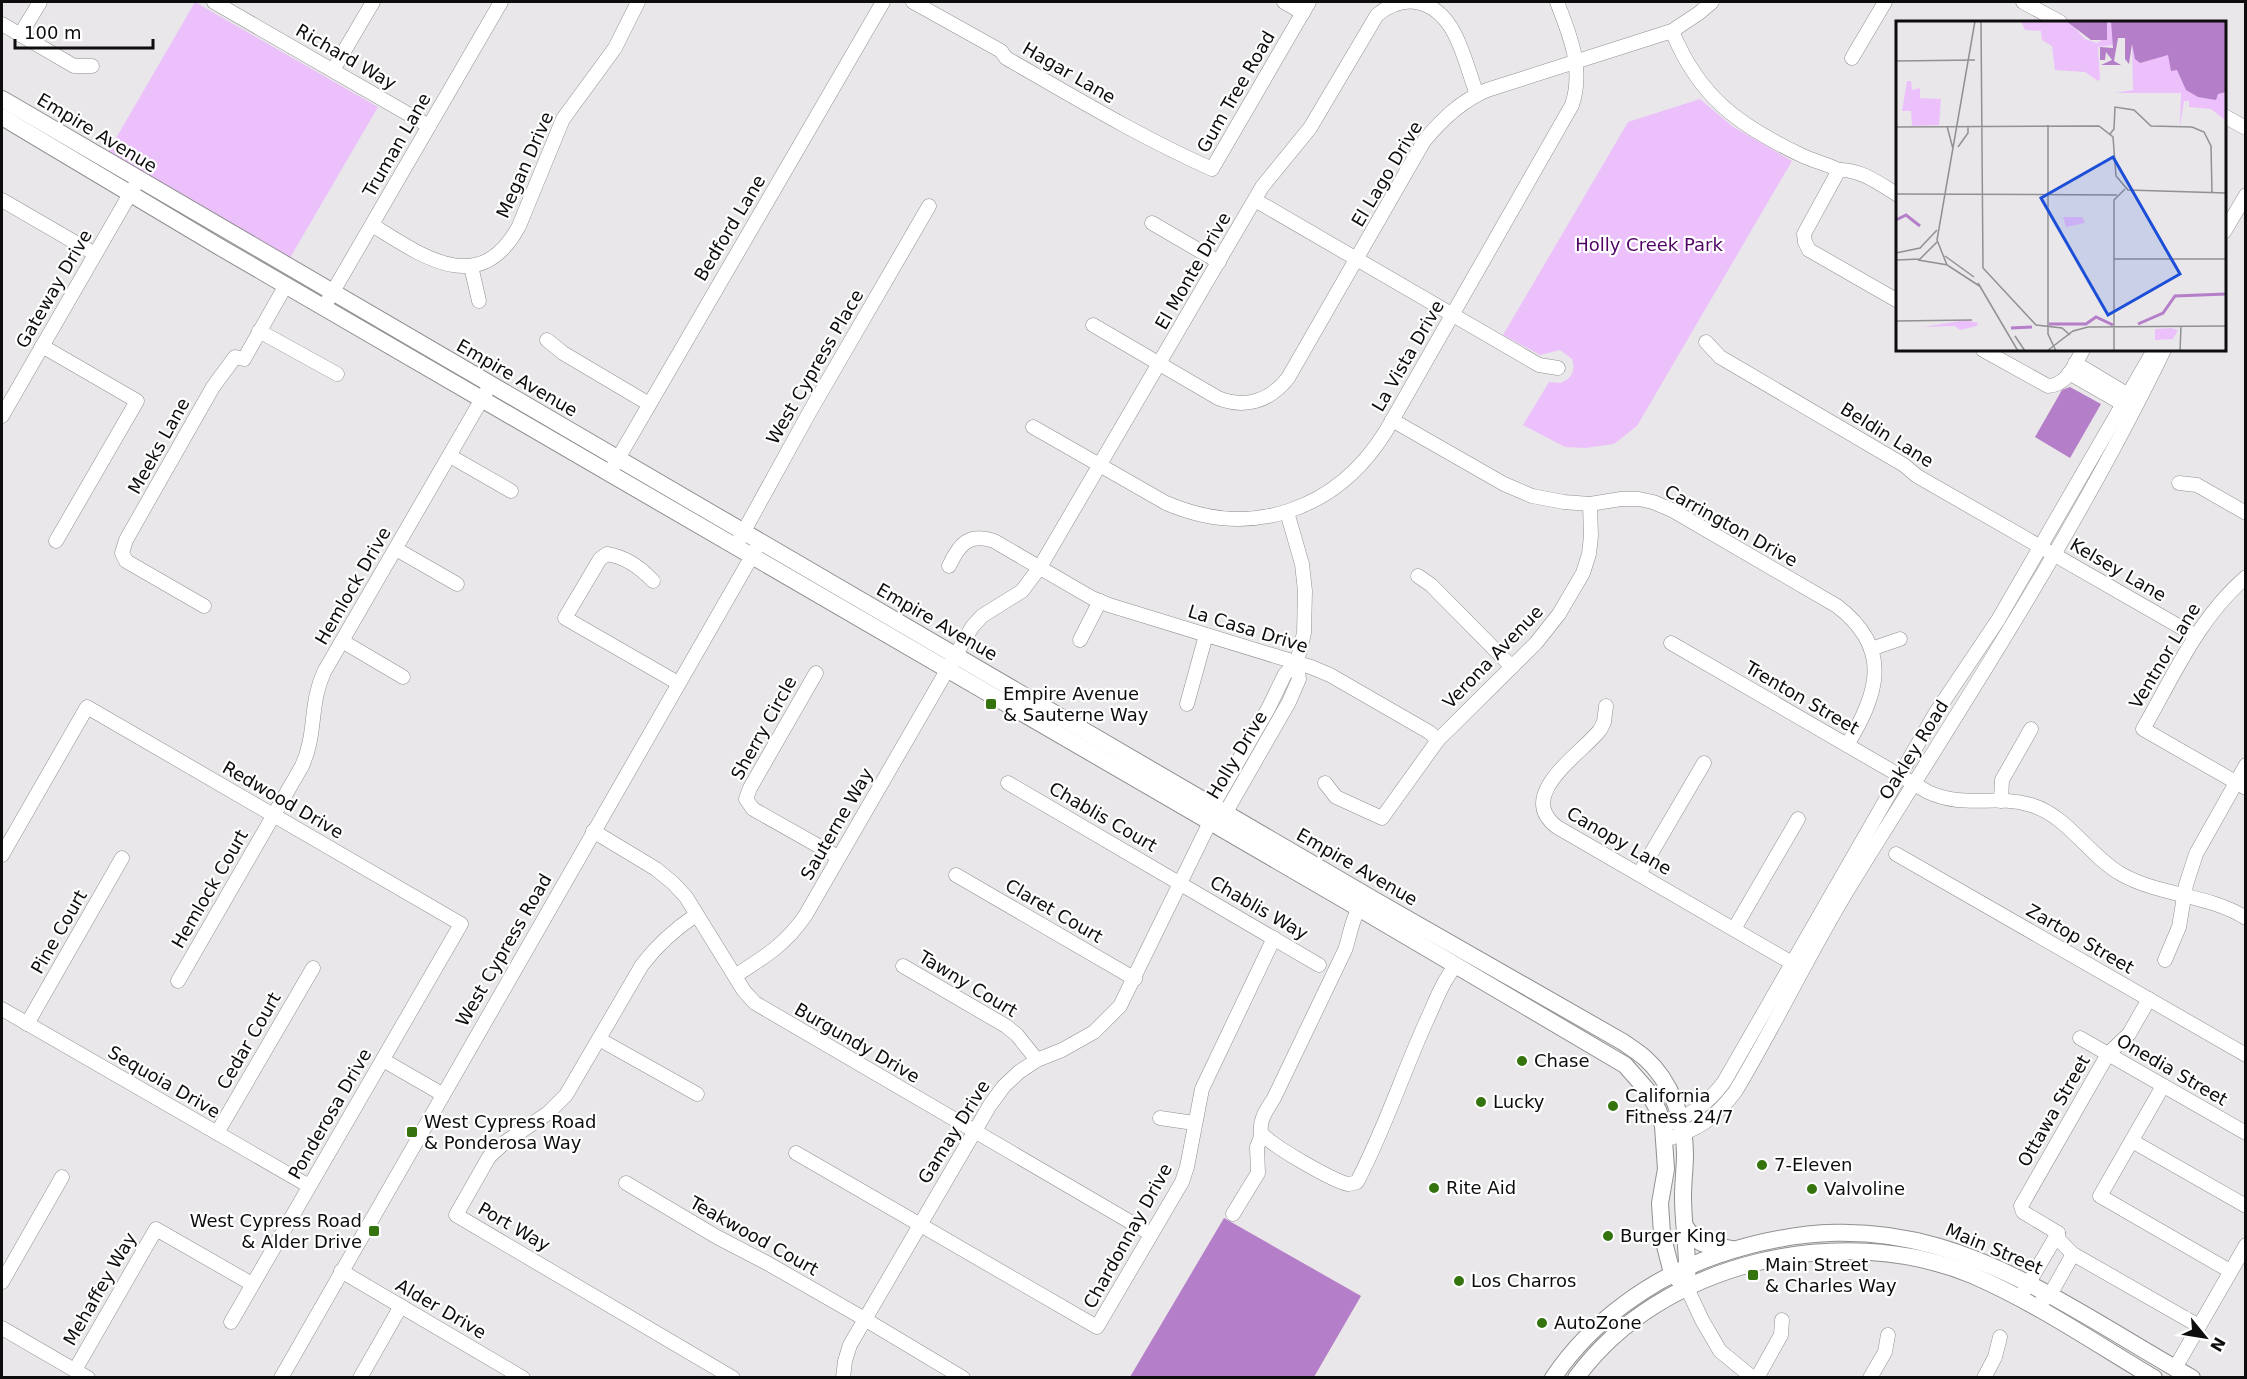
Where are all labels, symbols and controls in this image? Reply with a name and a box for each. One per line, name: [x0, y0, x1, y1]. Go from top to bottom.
scale bar: [15, 12, 153, 50]
street label: Richard Way: [292, 19, 400, 94]
inset map: [1896, 21, 2226, 351]
text: 100 m: [24, 22, 82, 43]
street label: Gum Tree Road: [1192, 27, 1279, 156]
street label: Hagar Lane: [1019, 38, 1119, 108]
street label: Empire Avenue: [34, 89, 161, 177]
street label: Truman Lane: [358, 89, 435, 201]
street label: Megan Drive: [492, 108, 557, 221]
street label: El Lago Drive: [1347, 117, 1426, 230]
street label: Bedford Lane: [690, 171, 769, 285]
street label: El Monte Drive: [1151, 208, 1235, 333]
street label: Gateway Drive: [11, 226, 96, 352]
park label: Holly Creek Park: [1575, 234, 1723, 255]
street label: West Cypress Place: [762, 286, 867, 448]
street label: La Vista Drive: [1367, 296, 1448, 415]
street label: Empire Avenue: [453, 334, 581, 421]
street label: Meeks Lane: [124, 394, 194, 498]
street label: Beldin Lane: [1837, 398, 1938, 471]
street label: Carrington Drive: [1661, 480, 1802, 571]
street label: Hemlock Drive: [310, 523, 395, 648]
street label: Kelsey Lane: [2067, 534, 2170, 606]
street label: Empire Avenue: [873, 578, 1001, 665]
street label: Ventnor Lane: [2125, 599, 2204, 712]
street label: La Casa Drive: [1186, 600, 1311, 657]
street label: Verona Avenue: [1438, 601, 1547, 713]
street label: Trenton Street: [1741, 656, 1863, 739]
street label: Sherry Circle: [726, 672, 801, 783]
place label: Empire Avenue & Sauterne Way: [1003, 683, 1149, 725]
street label: Oakley Road: [1875, 696, 1952, 803]
marker: Empire Avenue & Sauterne Way: [984, 697, 998, 711]
street label: Holly Drive: [1202, 707, 1271, 803]
street label: Redwood Drive: [219, 756, 347, 843]
street label: Sauterne Way: [796, 764, 877, 883]
street label: Chablis Court: [1046, 777, 1161, 856]
street label: Canopy Lane: [1563, 802, 1675, 879]
street label: Empire Avenue: [1293, 823, 1421, 910]
street label: Hemlock Court: [167, 826, 252, 952]
street label: West Cypress Road: [451, 870, 556, 1030]
street label: Chablis Way: [1206, 871, 1312, 944]
street label: Claret Court: [1002, 874, 1107, 947]
street label: Pine Court: [26, 886, 91, 977]
street label: Zartop Street: [2023, 899, 2138, 978]
street label: Tawny Court: [914, 945, 1021, 1021]
street label: Cedar Court: [212, 988, 285, 1093]
street label: Burgundy Drive: [791, 998, 924, 1087]
street label: Onedia Street: [2113, 1029, 2231, 1110]
street label: Sequoia Drive: [104, 1041, 224, 1122]
street label: Ponderosa Drive: [284, 1045, 375, 1183]
place label: Chase: [1534, 1050, 1589, 1071]
street label: Ottawa Street: [2013, 1051, 2094, 1170]
marker: Chase: [1515, 1054, 1529, 1068]
street label: Gamay Drive: [913, 1076, 994, 1187]
place label: California Fitness 24/7: [1625, 1085, 1733, 1127]
place label: Lucky: [1493, 1091, 1545, 1112]
marker: Lucky: [1474, 1095, 1488, 1109]
marker: California Fitness 24/7: [1606, 1099, 1620, 1113]
place label: West Cypress Road & Ponderosa Way: [424, 1111, 596, 1153]
marker: West Cypress Road & Ponderosa Way: [405, 1125, 419, 1139]
place label: 7-Eleven: [1774, 1154, 1853, 1175]
marker: 7-Eleven: [1755, 1158, 1769, 1172]
street label: Chardonnay Drive: [1079, 1159, 1176, 1312]
place label: Rite Aid: [1446, 1177, 1516, 1198]
place label: Valvoline: [1824, 1178, 1905, 1199]
marker: Rite Aid: [1427, 1181, 1441, 1195]
marker: Valvoline: [1805, 1182, 1819, 1196]
street label: Teakwood Court: [685, 1191, 822, 1280]
street label: Port Way: [474, 1198, 554, 1256]
place label: West Cypress Road & Alder Drive: [190, 1210, 362, 1252]
street label: Main Street: [1943, 1219, 2046, 1278]
marker: West Cypress Road & Alder Drive: [367, 1224, 381, 1238]
place label: Burger King: [1620, 1225, 1726, 1246]
street label: Mehaffey Way: [59, 1228, 141, 1349]
marker: Burger King: [1601, 1229, 1615, 1243]
place label: Main Street & Charles Way: [1765, 1254, 1897, 1296]
marker: Main Street & Charles Way: [1746, 1268, 1760, 1282]
place label: Los Charros: [1471, 1270, 1576, 1291]
street label: Alder Drive: [392, 1274, 490, 1343]
marker: Los Charros: [1452, 1274, 1466, 1288]
north arrow: [2175, 1307, 2235, 1367]
place label: AutoZone: [1554, 1312, 1642, 1333]
marker: AutoZone: [1535, 1316, 1549, 1330]
text: N: [2206, 1334, 2229, 1355]

